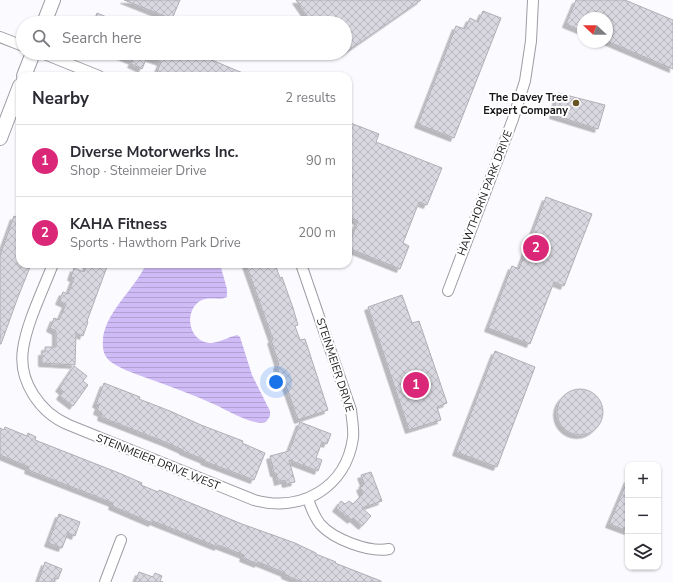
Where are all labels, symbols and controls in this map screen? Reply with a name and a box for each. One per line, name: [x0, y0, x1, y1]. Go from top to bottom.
north arrow: [577, 12, 613, 48]
search box: [16, 16, 352, 60]
icon: search: [30, 27, 52, 49]
text: Search here: [62, 28, 142, 48]
text: Nearby: [32, 87, 89, 110]
text: 2 results: [285, 89, 336, 107]
place label: The Davey Tree Expert Company: [483, 90, 568, 118]
marker: The Davey Tree Expert Company: [571, 98, 581, 108]
street label: HAWTHORN PARK DRIVE: [454, 128, 516, 258]
text: Diverse Motorwerks Inc.: [70, 142, 239, 162]
text: 1: [41, 152, 49, 170]
text: 90 m: [306, 152, 336, 170]
text: Shop · Steinmeier Drive: [70, 162, 206, 180]
text: KAHA Fitness: [70, 214, 167, 234]
text: 2: [41, 224, 49, 242]
text: 200 m: [298, 224, 336, 242]
pin: 2: [523, 233, 549, 263]
text: Sports · Hawthorn Park Drive: [70, 234, 241, 252]
street label: STEINMEIER DRIVE: [313, 316, 357, 414]
pin: 1: [403, 370, 429, 400]
your location: [266, 372, 286, 392]
street label: STEINMEIER DRIVE WEST: [94, 430, 223, 494]
map controls: [625, 462, 661, 570]
button: +: [625, 462, 661, 498]
button: −: [625, 498, 661, 534]
button: layers: [625, 534, 661, 570]

